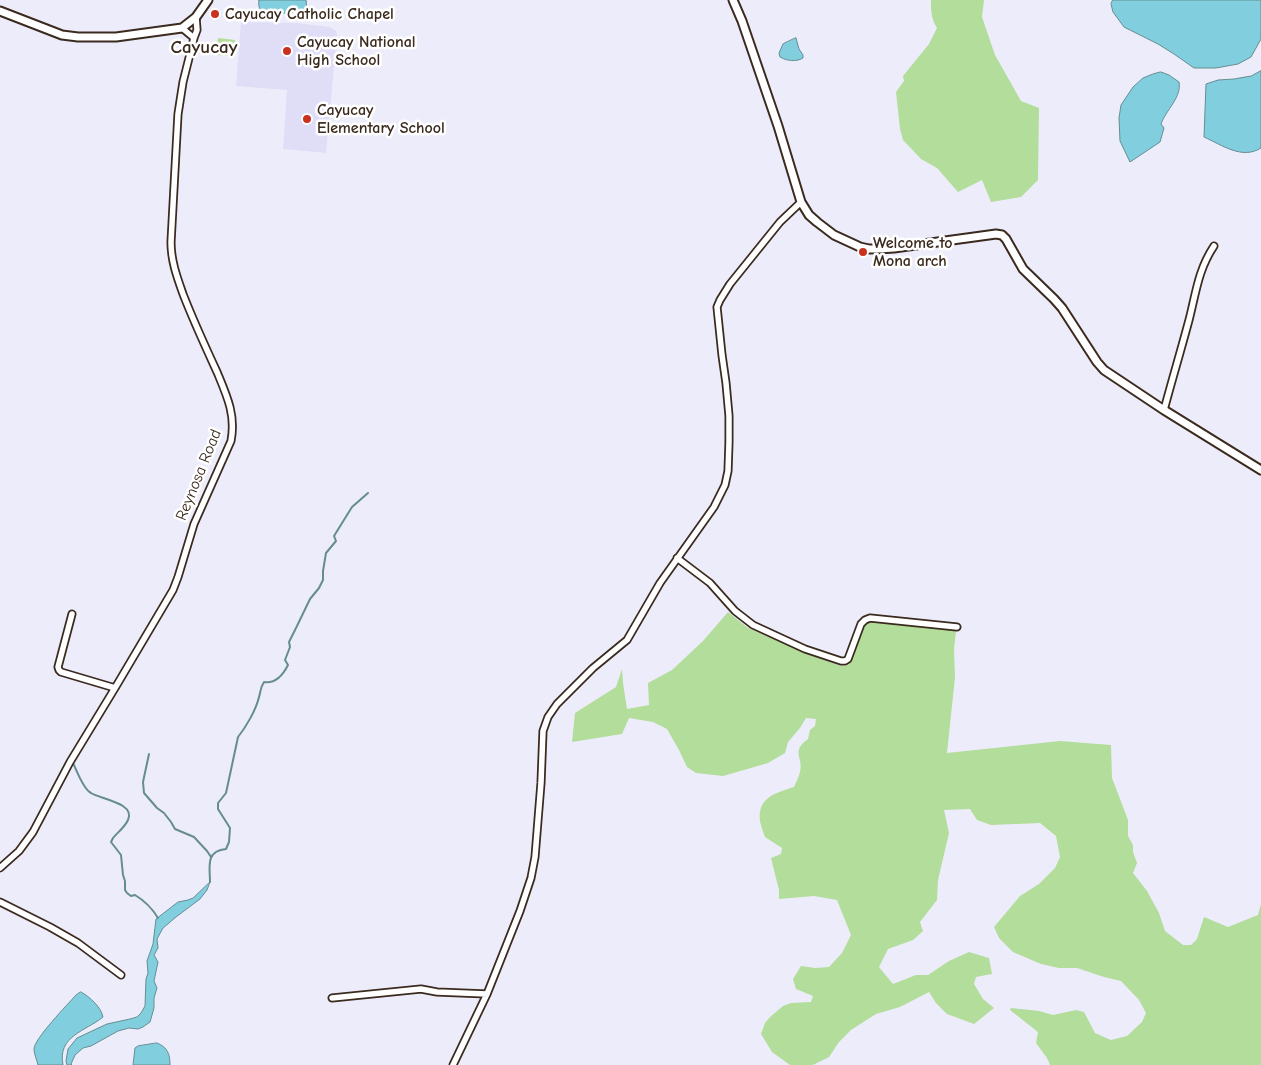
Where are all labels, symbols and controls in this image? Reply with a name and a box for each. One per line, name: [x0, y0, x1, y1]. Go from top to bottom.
place label: Cayucay Catholic Chapel: [225, 4, 394, 24]
marker: Cayucay Catholic Chapel: [209, 8, 221, 20]
place label: Cayucay National High School: [297, 32, 416, 70]
district label: Cayucay: [171, 37, 237, 59]
marker: Cayucay National High School: [281, 45, 293, 57]
place label: Cayucay Elementary School: [317, 100, 445, 138]
marker: Cayucay Elementary School: [301, 113, 313, 125]
place label: Welcome to Mona arch: [873, 233, 953, 271]
marker: Welcome to Mona arch: [857, 246, 869, 258]
street label: Reynosa Road: [172, 427, 226, 523]

